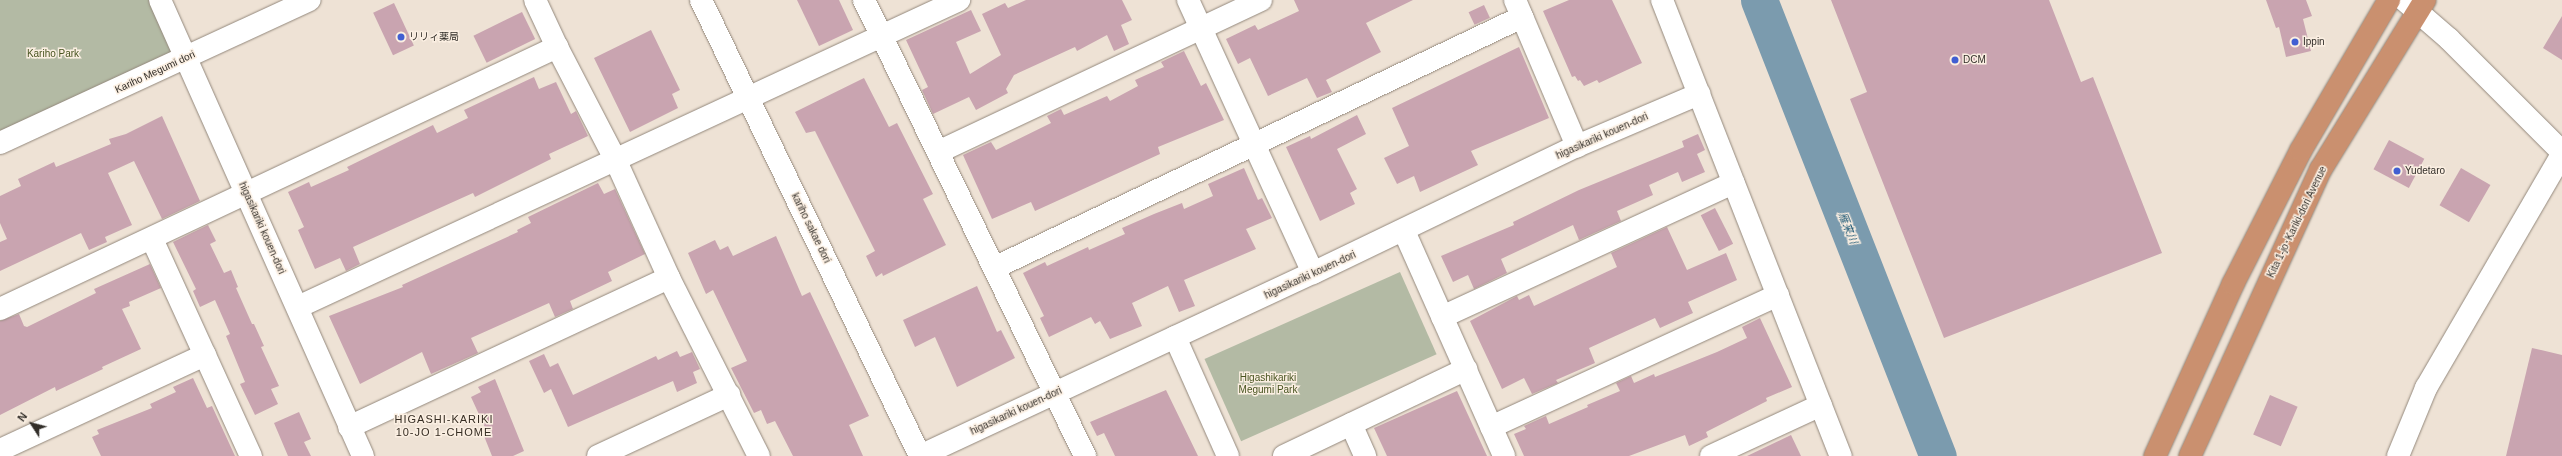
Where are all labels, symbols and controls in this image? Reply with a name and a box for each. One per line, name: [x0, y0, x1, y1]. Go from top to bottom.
place label: リリィ薬局: [409, 31, 459, 43]
marker: リリィ薬局: [396, 32, 406, 42]
place label: Ippin: [2303, 36, 2325, 48]
marker: Ippin: [2290, 37, 2300, 47]
park label: Kariho Park: [27, 48, 79, 60]
street label: Kariho Megumi dori: [113, 48, 197, 96]
place label: DCM: [1963, 54, 1986, 66]
marker: DCM: [1950, 55, 1960, 65]
street label: higasikariki kouen-dori: [1554, 110, 1650, 162]
street label: Kita 1-jo･Kariki-dori Avenue: [2265, 164, 2329, 280]
place label: Yudetaro: [2405, 165, 2445, 177]
marker: Yudetaro: [2392, 166, 2402, 176]
street label: higasikariki kouen-dori: [236, 180, 288, 276]
street label: kariho sakae dori: [789, 191, 833, 265]
water label: 雁来川: [1836, 210, 1860, 246]
street label: higasikariki kouen-dori: [1262, 249, 1358, 301]
park label: Higashikariki Megumi Park: [1239, 371, 1297, 394]
street label: higasikariki kouen-dori: [968, 385, 1064, 437]
north arrow: [12, 404, 52, 444]
text: N: [15, 410, 29, 424]
district label: HIGASHI-KARIKI 10-JO 1-CHOME: [395, 413, 493, 439]

